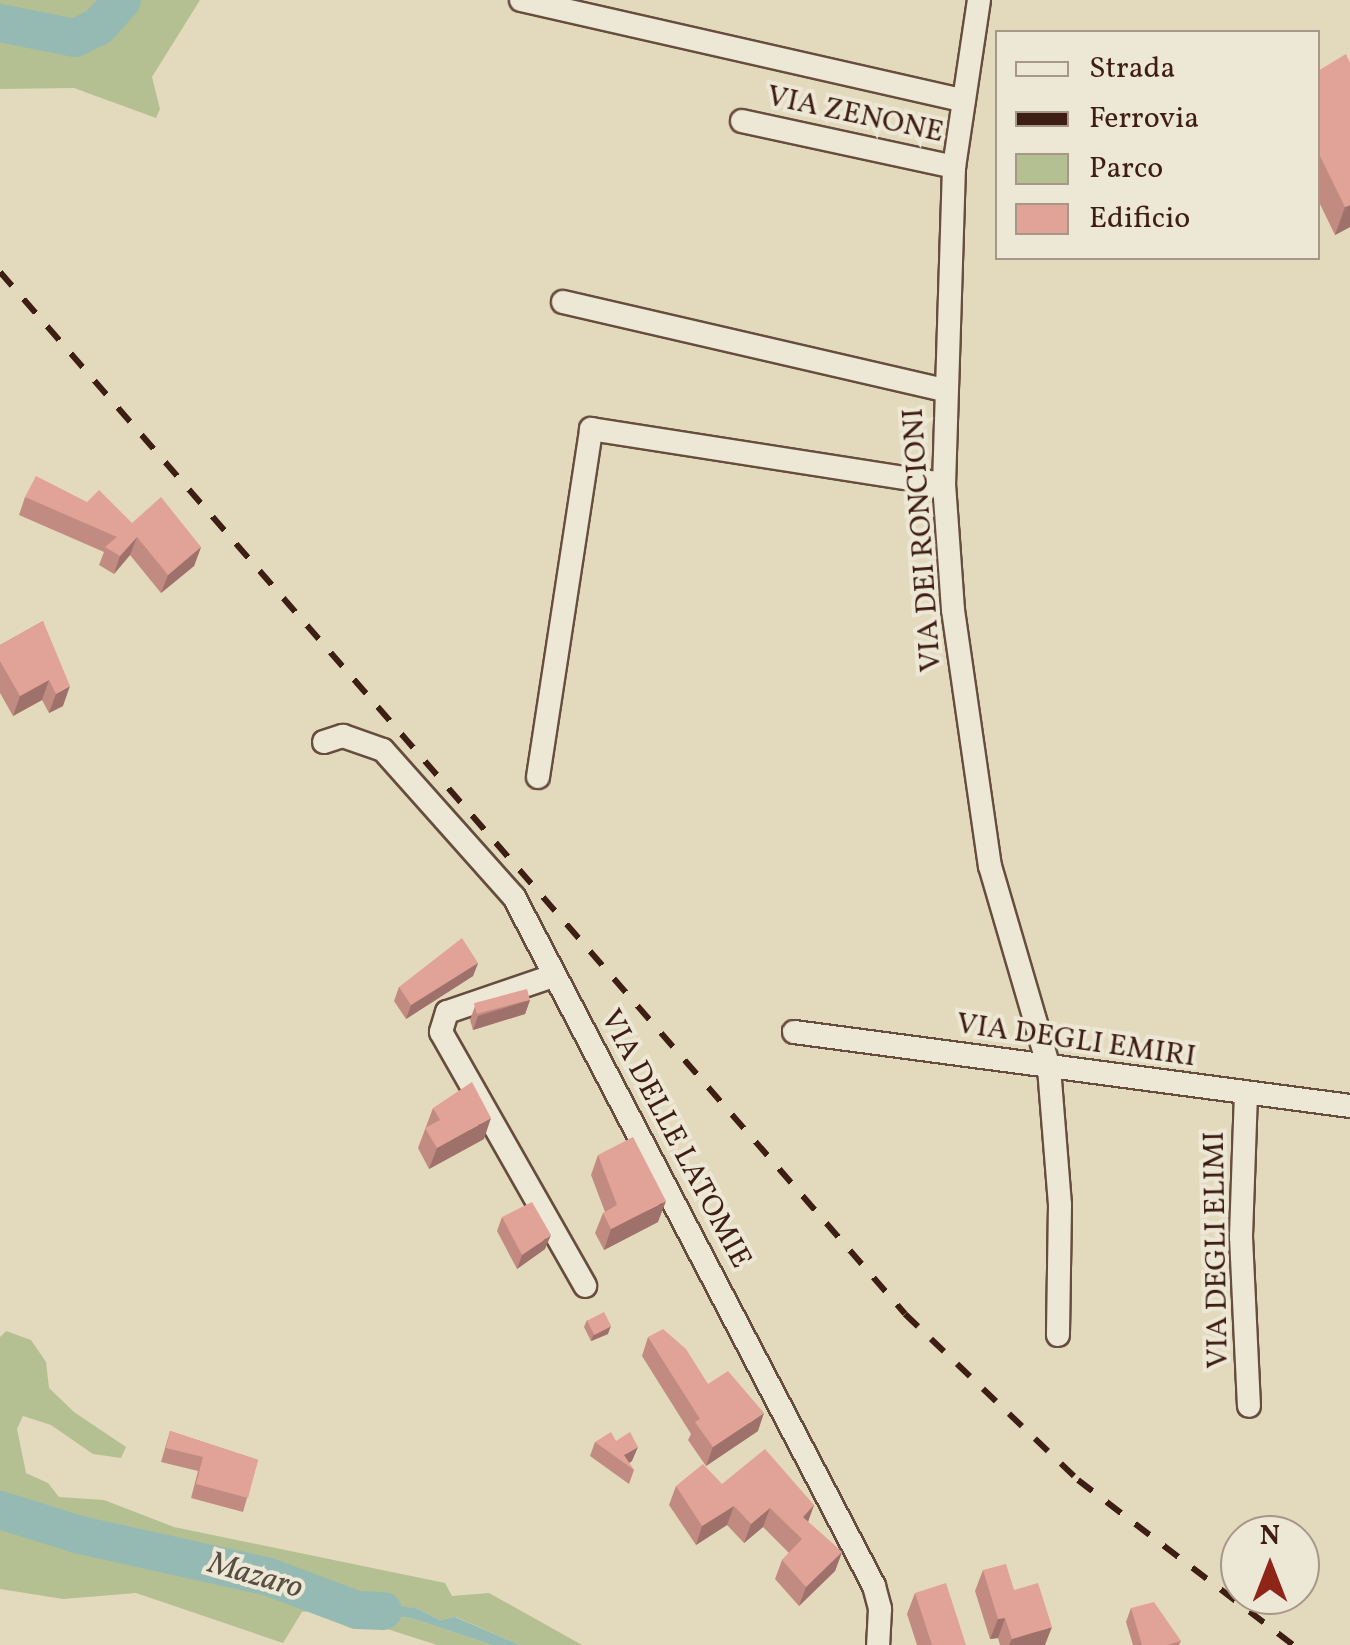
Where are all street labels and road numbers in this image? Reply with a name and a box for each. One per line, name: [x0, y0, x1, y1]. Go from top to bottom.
street label: VIA ZENONE: [763, 79, 947, 151]
street label: VIA DEI RONCIONI: [896, 407, 950, 673]
street label: VIA DELLE LATOMIE: [592, 1004, 758, 1274]
street label: VIA DEGLI EMIRI: [954, 1006, 1198, 1076]
street label: VIA DEGLI ELIMI: [1197, 1131, 1237, 1369]

